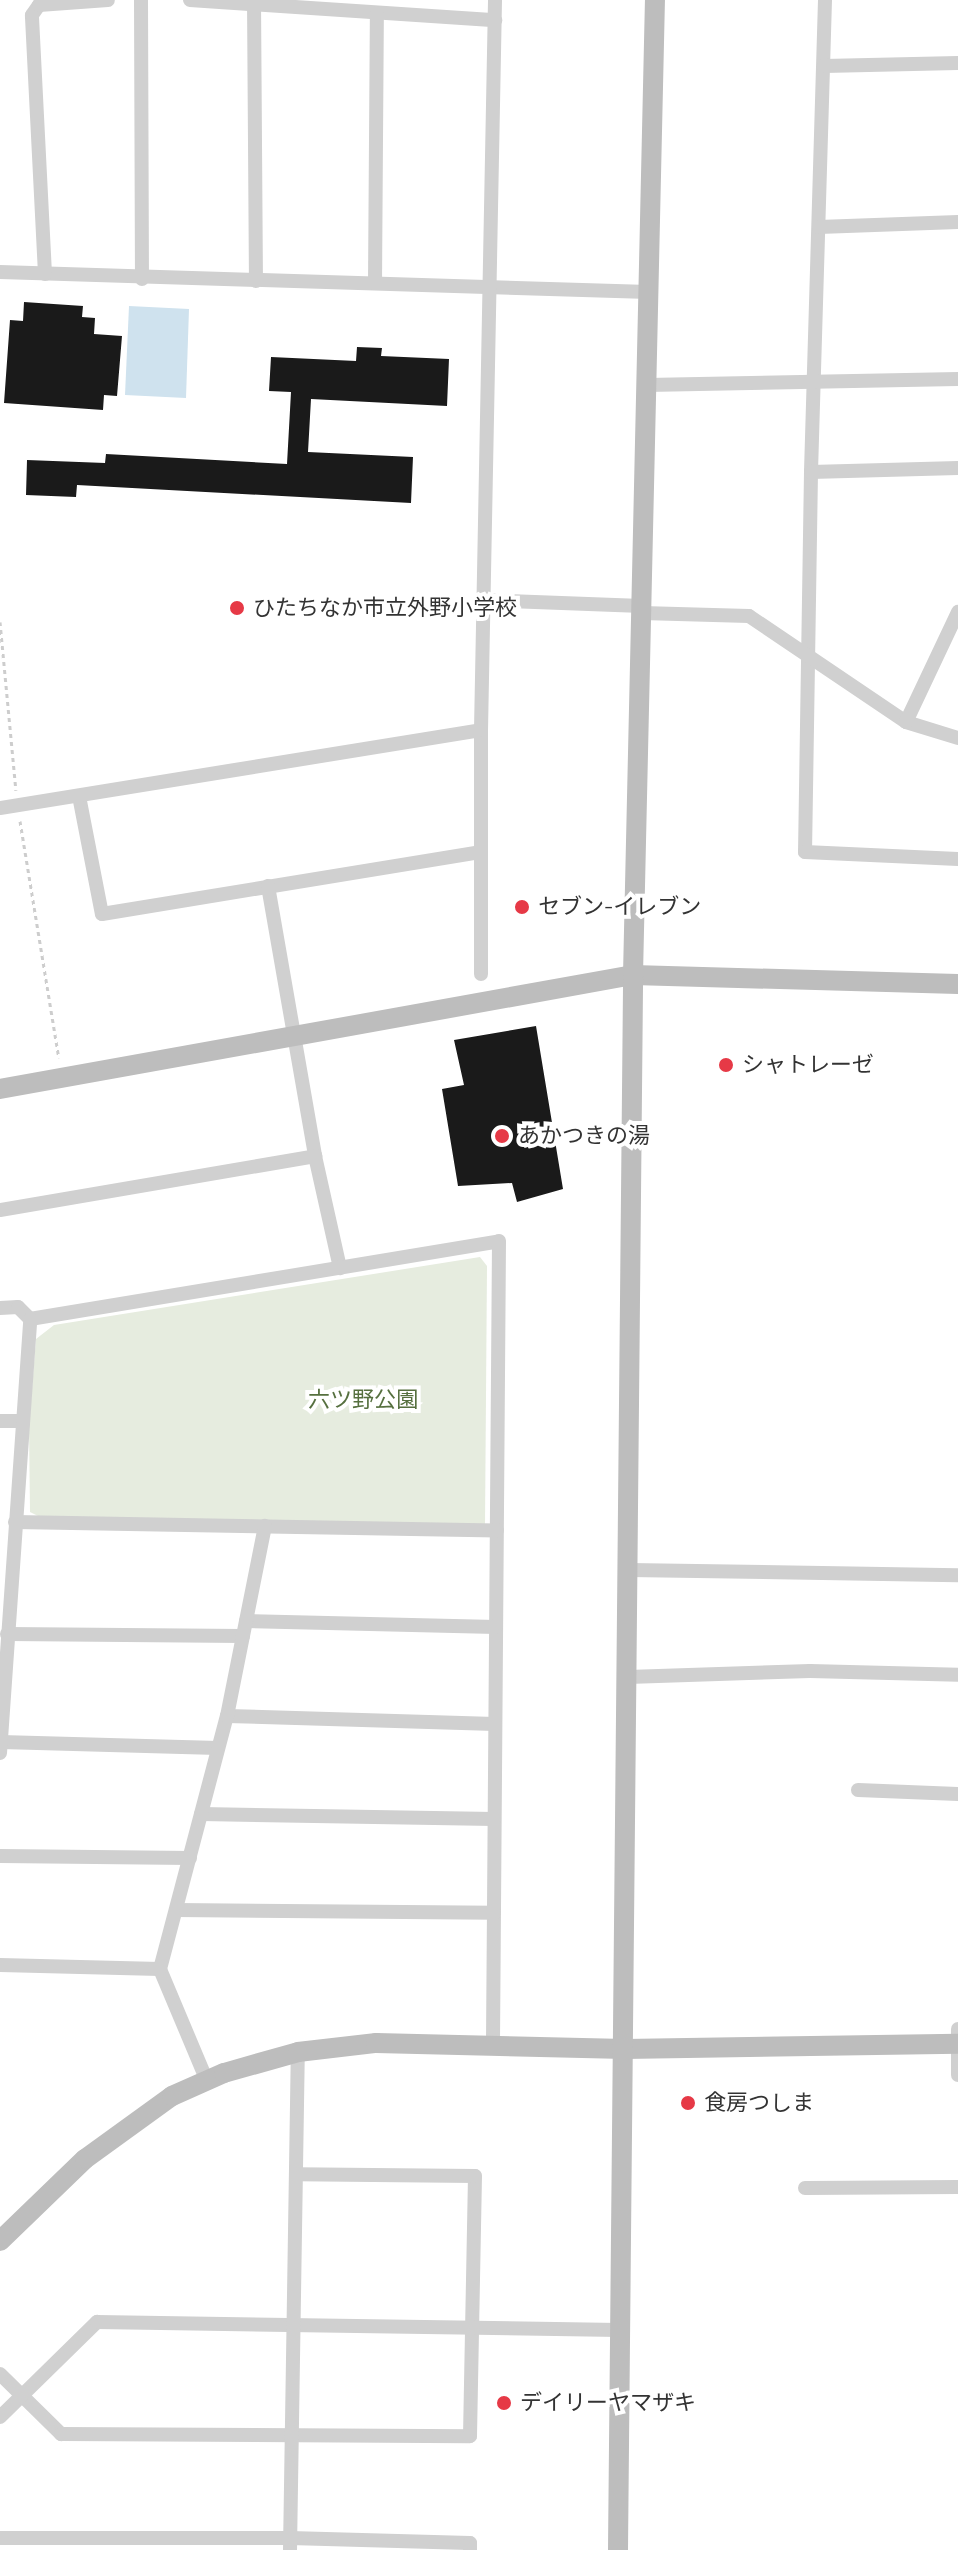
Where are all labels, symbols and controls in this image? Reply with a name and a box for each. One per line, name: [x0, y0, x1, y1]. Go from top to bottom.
place label: ひたちなか市立外野小学校: [253, 595, 517, 621]
marker: ひたちなか市立外野小学校: [228, 599, 246, 617]
place label: セブン-イレブン: [538, 894, 701, 920]
marker: セブン-イレブン: [513, 898, 531, 916]
place label: シャトレーゼ: [742, 1052, 874, 1078]
marker: シャトレーゼ: [717, 1056, 735, 1074]
place label: あかつきの湯: [518, 1123, 650, 1149]
marker: あかつきの湯: [493, 1127, 511, 1145]
park label: 六ツ野公園: [308, 1387, 418, 1413]
place label: 食房つしま: [704, 2090, 814, 2116]
marker: 食房つしま: [679, 2094, 697, 2112]
place label: デイリーヤマザキ: [520, 2390, 696, 2416]
marker: デイリーヤマザキ: [495, 2394, 513, 2412]

